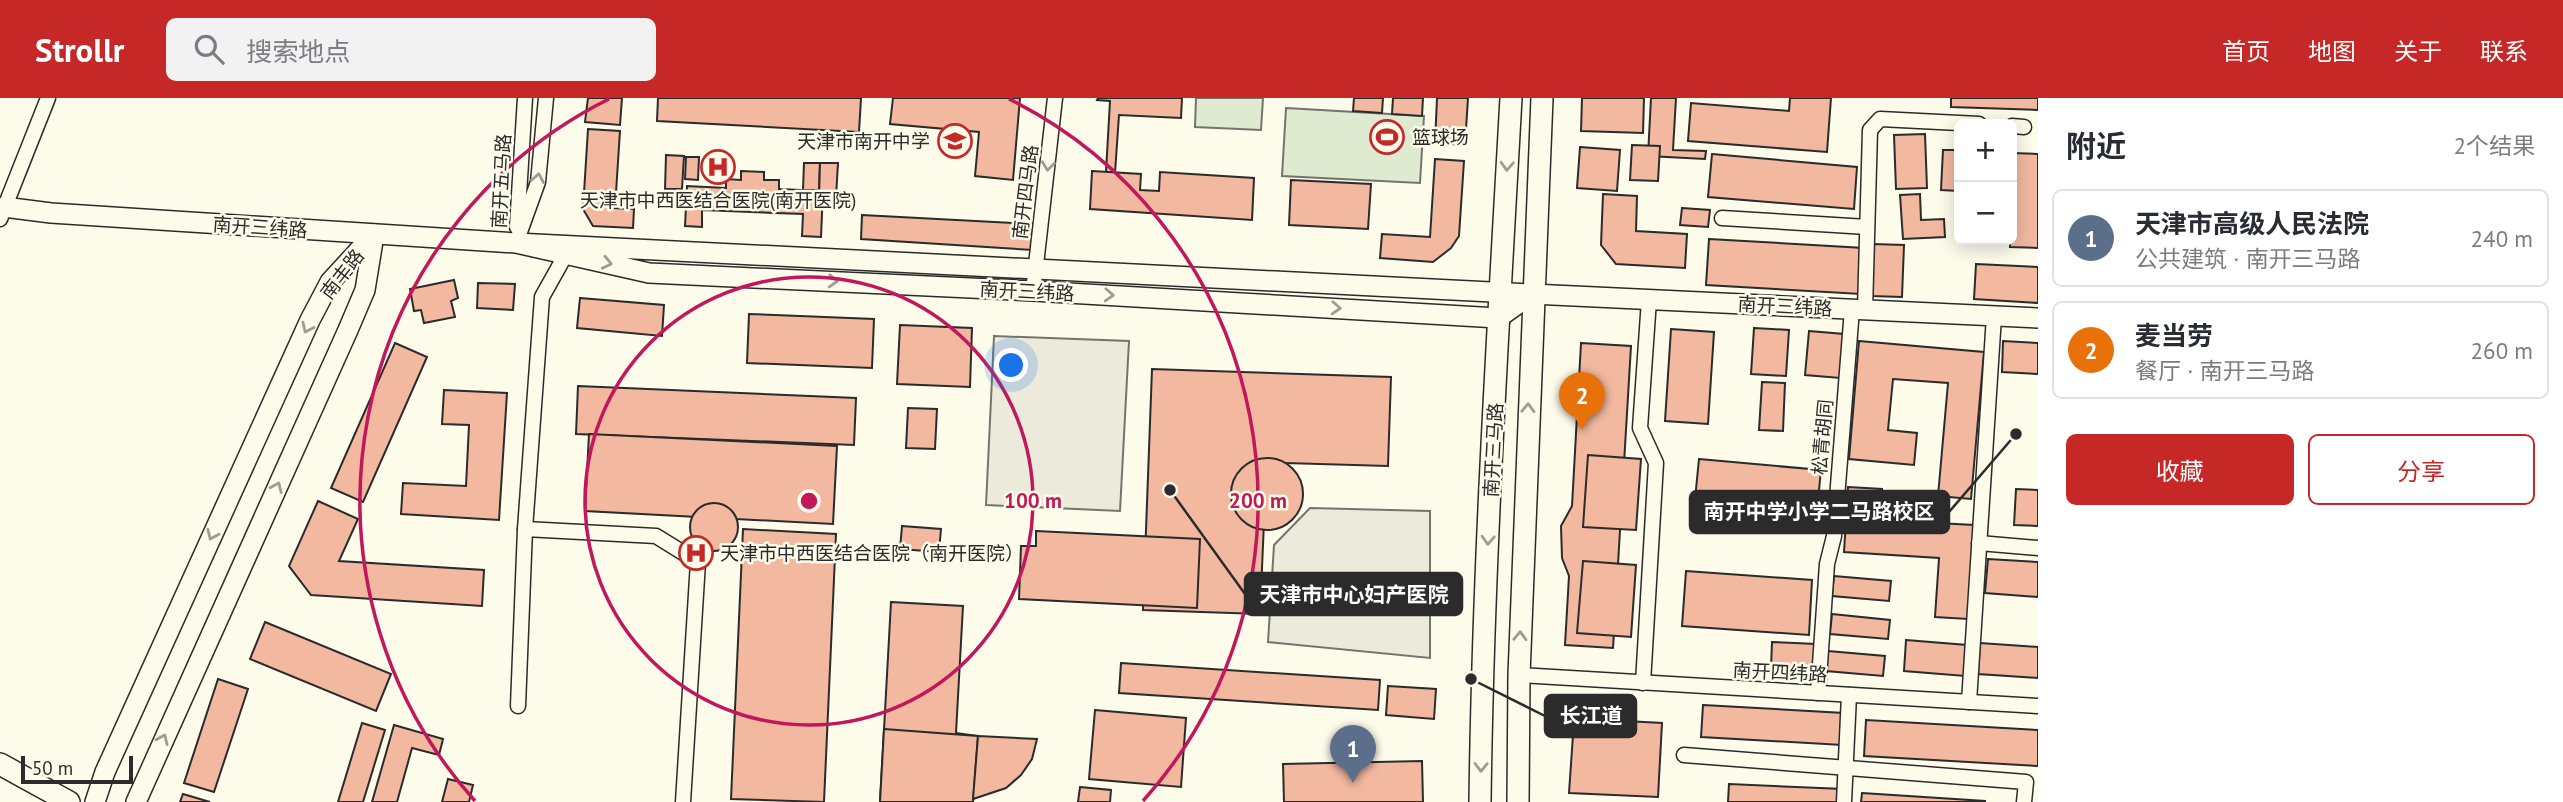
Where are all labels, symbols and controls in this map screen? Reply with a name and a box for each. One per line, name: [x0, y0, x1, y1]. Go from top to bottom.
search box: [166, 18, 656, 81]
text: Strollr: [35, 28, 124, 71]
icon: search: [190, 30, 228, 68]
text: 搜索地点: [246, 35, 350, 68]
text: 首页: [2222, 36, 2270, 67]
text: 地图: [2308, 36, 2356, 67]
text: 关于: [2394, 36, 2442, 67]
text: 联系: [2480, 36, 2528, 67]
sports icon: 篮球场: [1368, 118, 1406, 156]
map controls: [1954, 119, 2017, 245]
button: +: [1954, 119, 2017, 182]
school or university icon: 天津市南开中学: [936, 122, 974, 160]
place label: 篮球场: [1412, 125, 1469, 149]
text: 附近: [2066, 126, 2126, 165]
place label: 天津市南开中学: [797, 129, 930, 153]
text: 2个结果: [2453, 131, 2535, 160]
street label: 南开五马路: [487, 133, 515, 229]
street label: 南开四马路: [1007, 143, 1043, 241]
hospital icon: 天津市中西医结合医院(南开医院): [699, 148, 737, 186]
one-way arrow: [1040, 160, 1055, 172]
one-way arrow: [1500, 161, 1515, 172]
one-way arrow: [529, 172, 544, 184]
button: −: [1954, 182, 2017, 245]
place label: 天津市中西医结合医院(南开医院): [580, 188, 856, 212]
text: 天津市高级人民法院: [2135, 207, 2369, 240]
street label: 南开三纬路: [212, 212, 308, 242]
text: 1: [2084, 224, 2098, 253]
text: 240 m: [2471, 224, 2533, 253]
street label: 南丰路: [315, 244, 369, 304]
text: 公共建筑 · 南开三马路: [2135, 244, 2360, 273]
one-way arrow: [601, 255, 613, 269]
one-way arrow: [828, 274, 839, 289]
street label: 南开三纬路: [979, 277, 1075, 305]
one-way arrow: [1104, 287, 1115, 302]
street label: 南开三纬路: [1737, 292, 1833, 320]
one-way arrow: [1331, 301, 1342, 316]
text: 麦当劳: [2135, 319, 2213, 352]
one-way arrow: [301, 321, 315, 334]
text: 2: [2084, 336, 2098, 365]
text: 260 m: [2471, 336, 2533, 365]
your location: [994, 348, 1028, 382]
text: 餐厅 · 南开三马路: [2135, 356, 2314, 385]
pin: 2: [1559, 372, 1605, 430]
street label: 松青胡同: [1807, 398, 1837, 476]
street label: 南开三马路: [1479, 402, 1507, 498]
one-way arrow: [1521, 403, 1536, 414]
button: 收藏: [2066, 434, 2294, 505]
button: 分享: [2308, 434, 2535, 505]
one-way arrow: [269, 482, 283, 495]
text: 100 m: [1004, 487, 1062, 514]
text: 200 m: [1229, 487, 1287, 514]
centre of rings: [797, 489, 821, 513]
callout: 南开中学小学二马路校区: [1690, 491, 1949, 533]
text: 南开中学小学二马路校区: [1704, 498, 1935, 525]
one-way arrow: [206, 528, 220, 541]
hospital icon: 天津市中西医结合医院（南开医院）: [677, 534, 715, 572]
one-way arrow: [1481, 535, 1496, 546]
place label: 天津市中西医结合医院（南开医院）: [720, 541, 1024, 565]
callout: 天津市中心妇产医院: [1245, 573, 1462, 615]
text: 天津市中心妇产医院: [1260, 581, 1449, 608]
one-way arrow: [1513, 630, 1528, 641]
street label: 南开四纬路: [1732, 658, 1828, 686]
callout: 长江道: [1545, 695, 1636, 737]
text: 长江道: [1560, 702, 1623, 729]
pin: 1: [1330, 725, 1376, 783]
one-way arrow: [154, 734, 168, 746]
scale bar: [21, 753, 133, 785]
text: 50 m: [32, 756, 73, 780]
one-way arrow: [1473, 762, 1488, 773]

